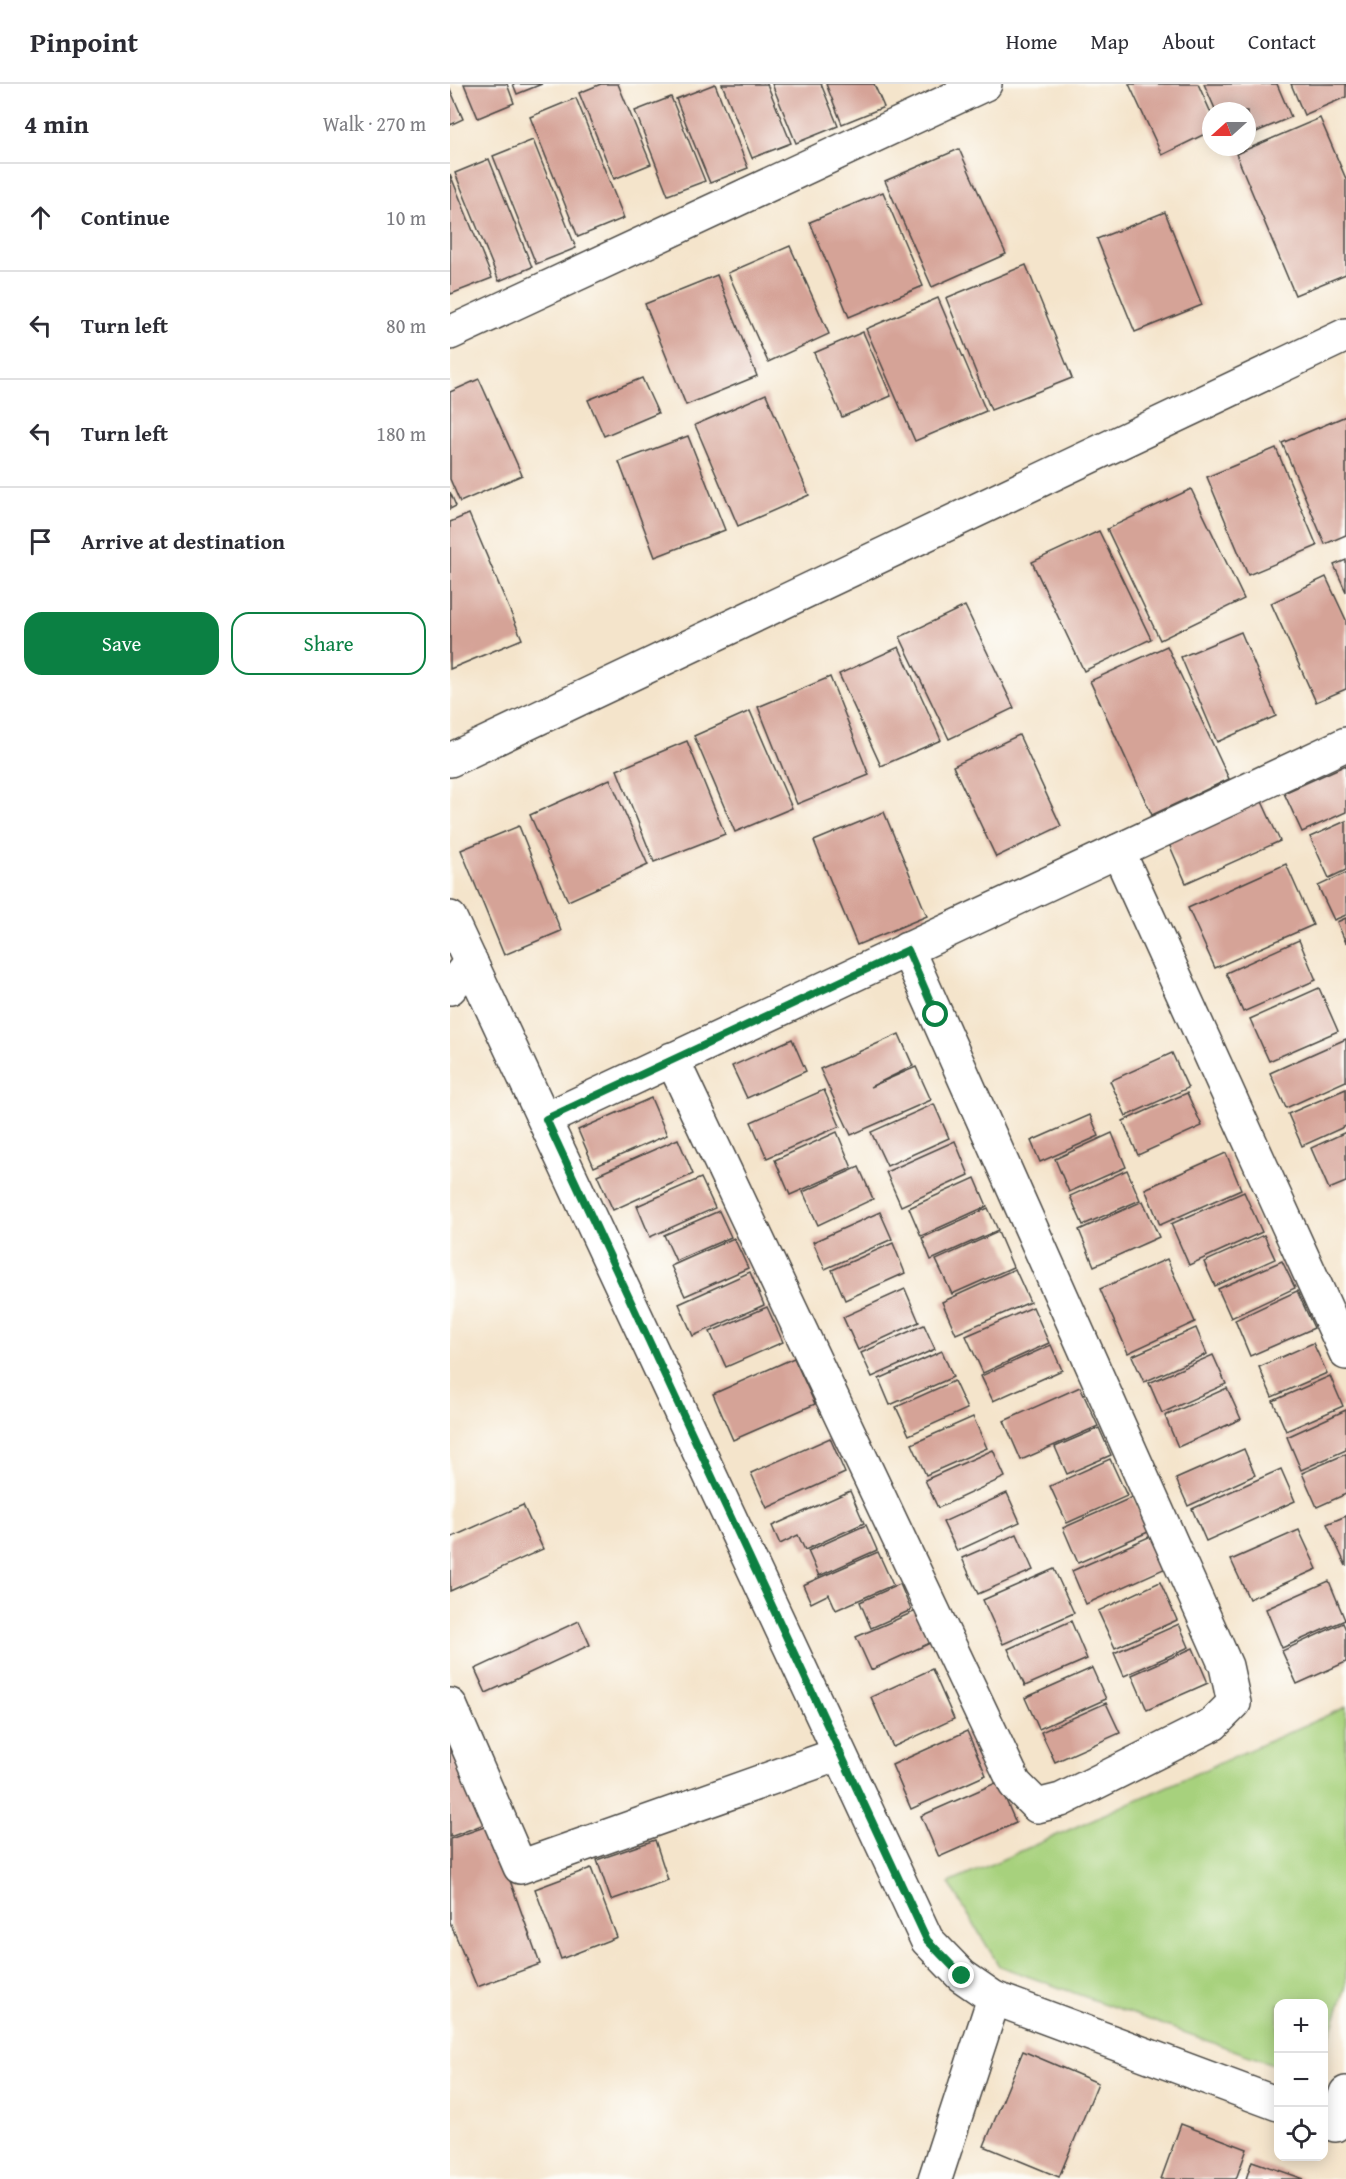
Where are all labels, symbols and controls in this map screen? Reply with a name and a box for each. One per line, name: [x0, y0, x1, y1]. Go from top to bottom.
text: Pinpoint: [30, 21, 138, 62]
text: Home: [1006, 26, 1057, 57]
text: Map: [1090, 26, 1129, 57]
text: About: [1162, 26, 1215, 57]
text: Contact: [1248, 26, 1316, 57]
north arrow: [1202, 102, 1256, 156]
text: 4 min: [24, 104, 89, 143]
text: Walk · 270 m: [323, 109, 426, 138]
icon: ahead: [24, 201, 57, 234]
text: Continue: [81, 201, 170, 233]
text: 10 m: [386, 203, 426, 232]
icon: left: [24, 309, 57, 342]
text: Turn left: [81, 309, 168, 341]
text: 80 m: [386, 311, 426, 340]
icon: left: [24, 417, 57, 450]
text: Turn left: [81, 417, 168, 449]
text: 180 m: [376, 419, 426, 448]
icon: arrive: [24, 525, 57, 558]
text: Arrive at destination: [81, 525, 285, 557]
button: Save: [24, 612, 219, 675]
button: Share: [231, 612, 426, 675]
route start: [922, 1001, 948, 1027]
route end: [948, 1962, 974, 1988]
map controls: [1274, 1999, 1328, 2161]
button: +: [1274, 1999, 1328, 2053]
button: −: [1274, 2053, 1328, 2107]
button: locate: [1274, 2107, 1328, 2161]

